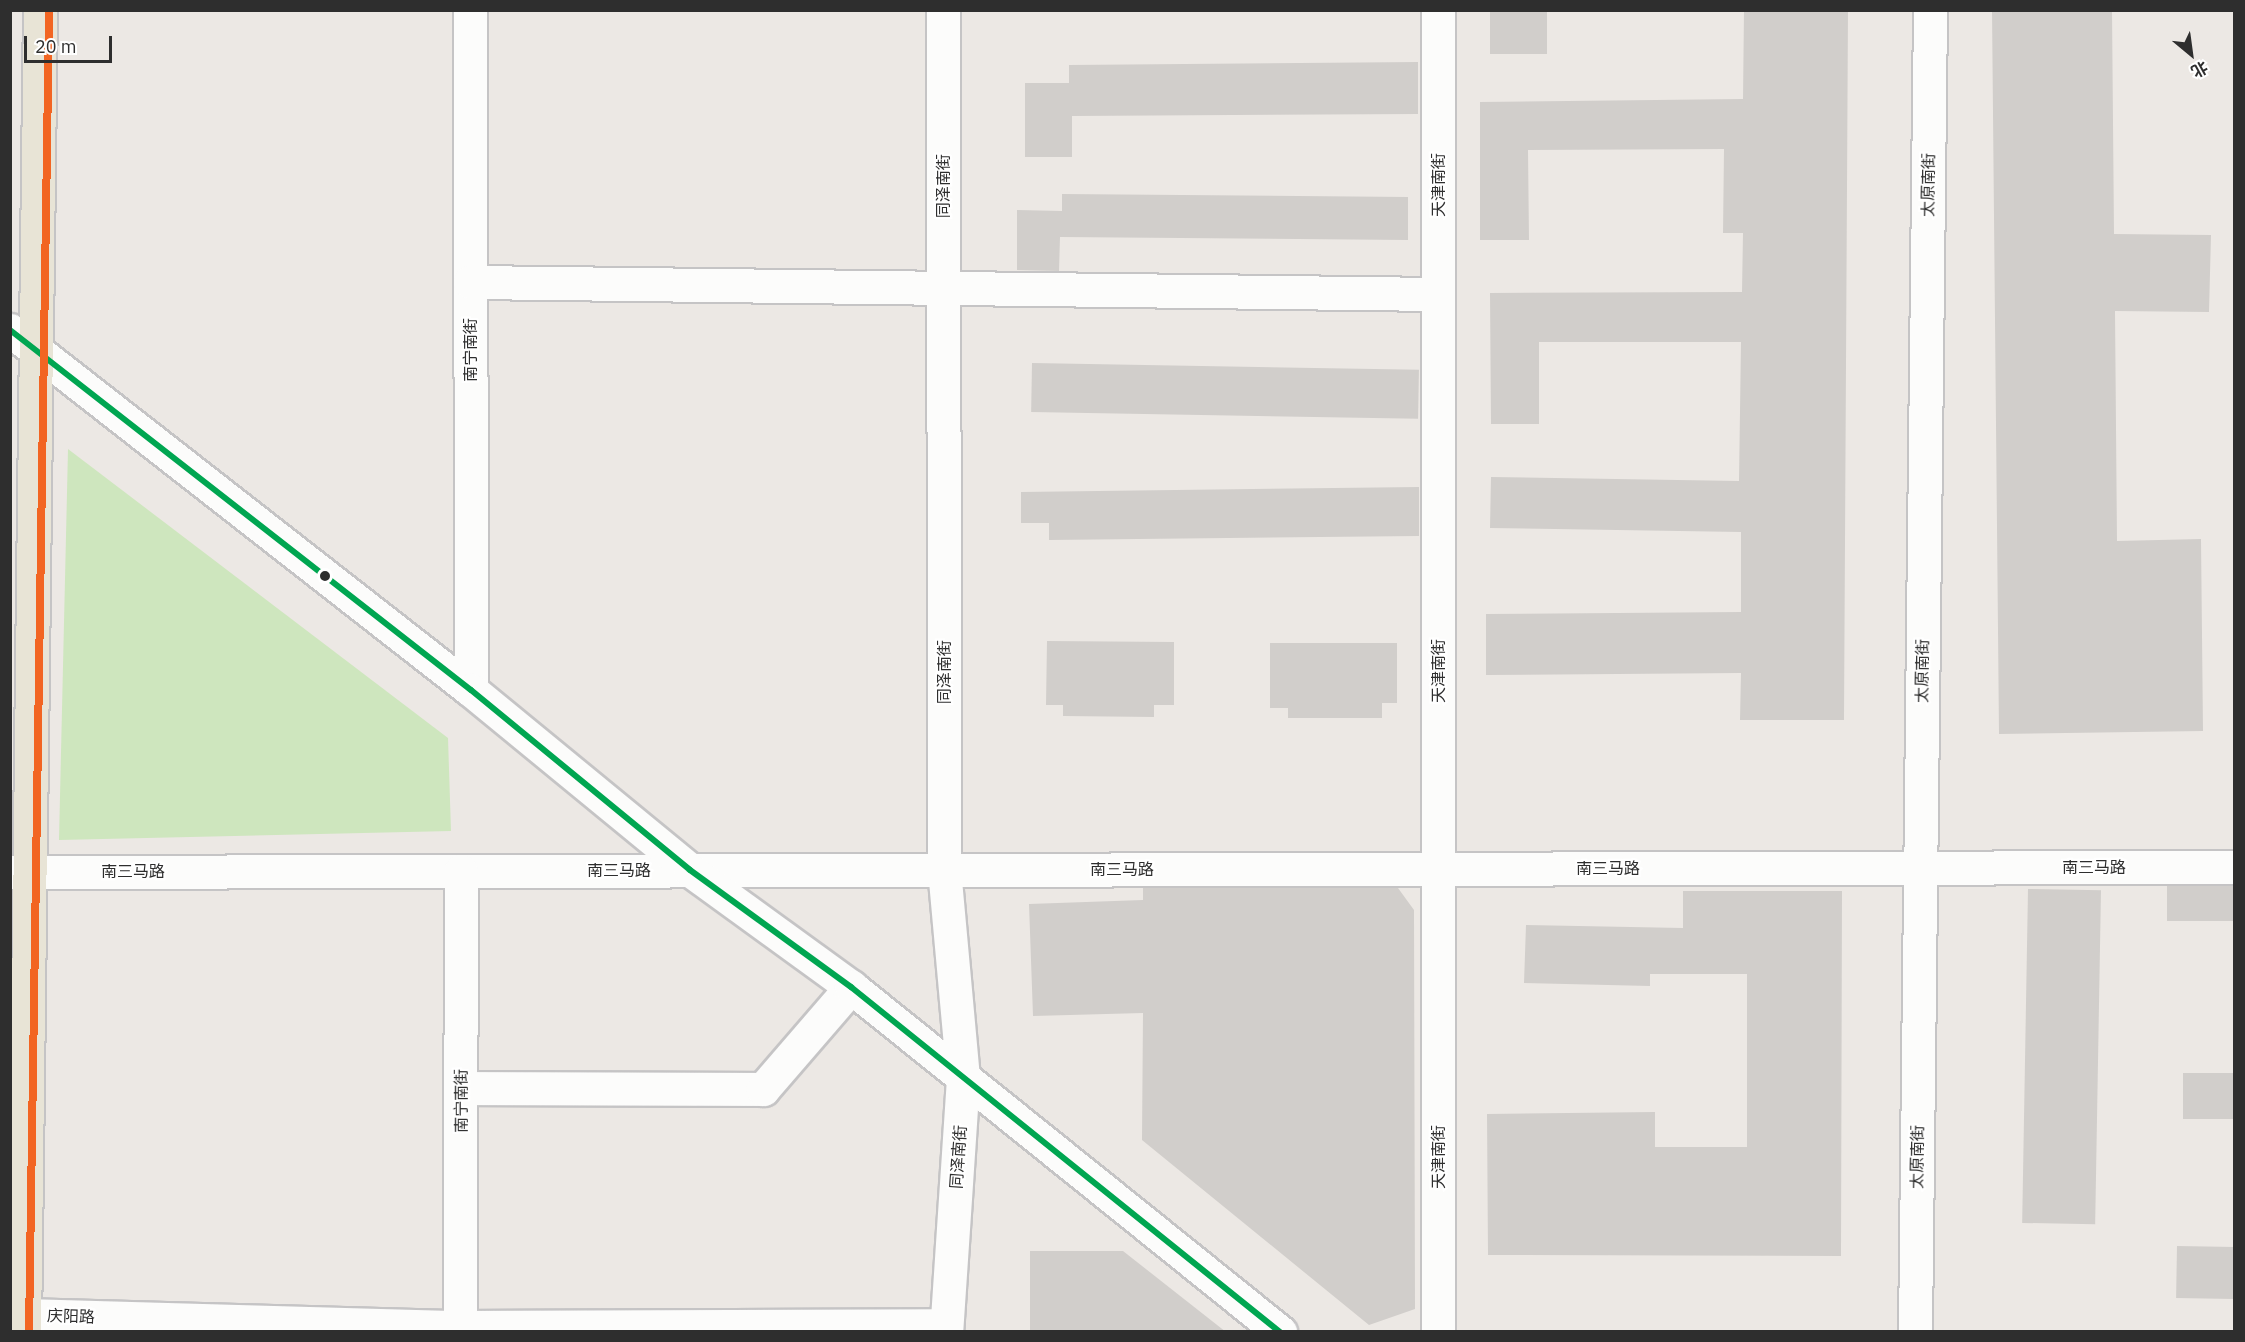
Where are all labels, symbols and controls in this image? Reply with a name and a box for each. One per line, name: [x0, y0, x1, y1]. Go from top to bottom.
scale bar: [27, 24, 116, 62]
north arrow: [2161, 24, 2221, 84]
text: 20 m: [35, 35, 77, 58]
text: 北: [2188, 57, 2212, 82]
street label: 天津南街: [1428, 153, 1448, 217]
street label: 太原南街: [1918, 153, 1938, 217]
street label: 同泽南街: [933, 154, 953, 218]
street label: 南宁南街: [460, 318, 480, 382]
unlabelled marker: [319, 570, 331, 582]
street label: 天津南街: [1428, 639, 1448, 703]
street label: 太原南街: [1912, 639, 1932, 703]
street label: 同泽南街: [934, 640, 954, 704]
street label: 南三马路: [2062, 857, 2126, 877]
street label: 南三马路: [1576, 858, 1640, 878]
street label: 南三马路: [1090, 859, 1154, 879]
street label: 南三马路: [587, 860, 651, 880]
street label: 南三马路: [101, 861, 165, 881]
street label: 南宁南街: [451, 1069, 471, 1133]
street label: 同泽南街: [946, 1124, 970, 1190]
street label: 天津南街: [1428, 1125, 1448, 1189]
street label: 太原南街: [1907, 1125, 1927, 1189]
street label: 庆阳路: [47, 1306, 95, 1326]

